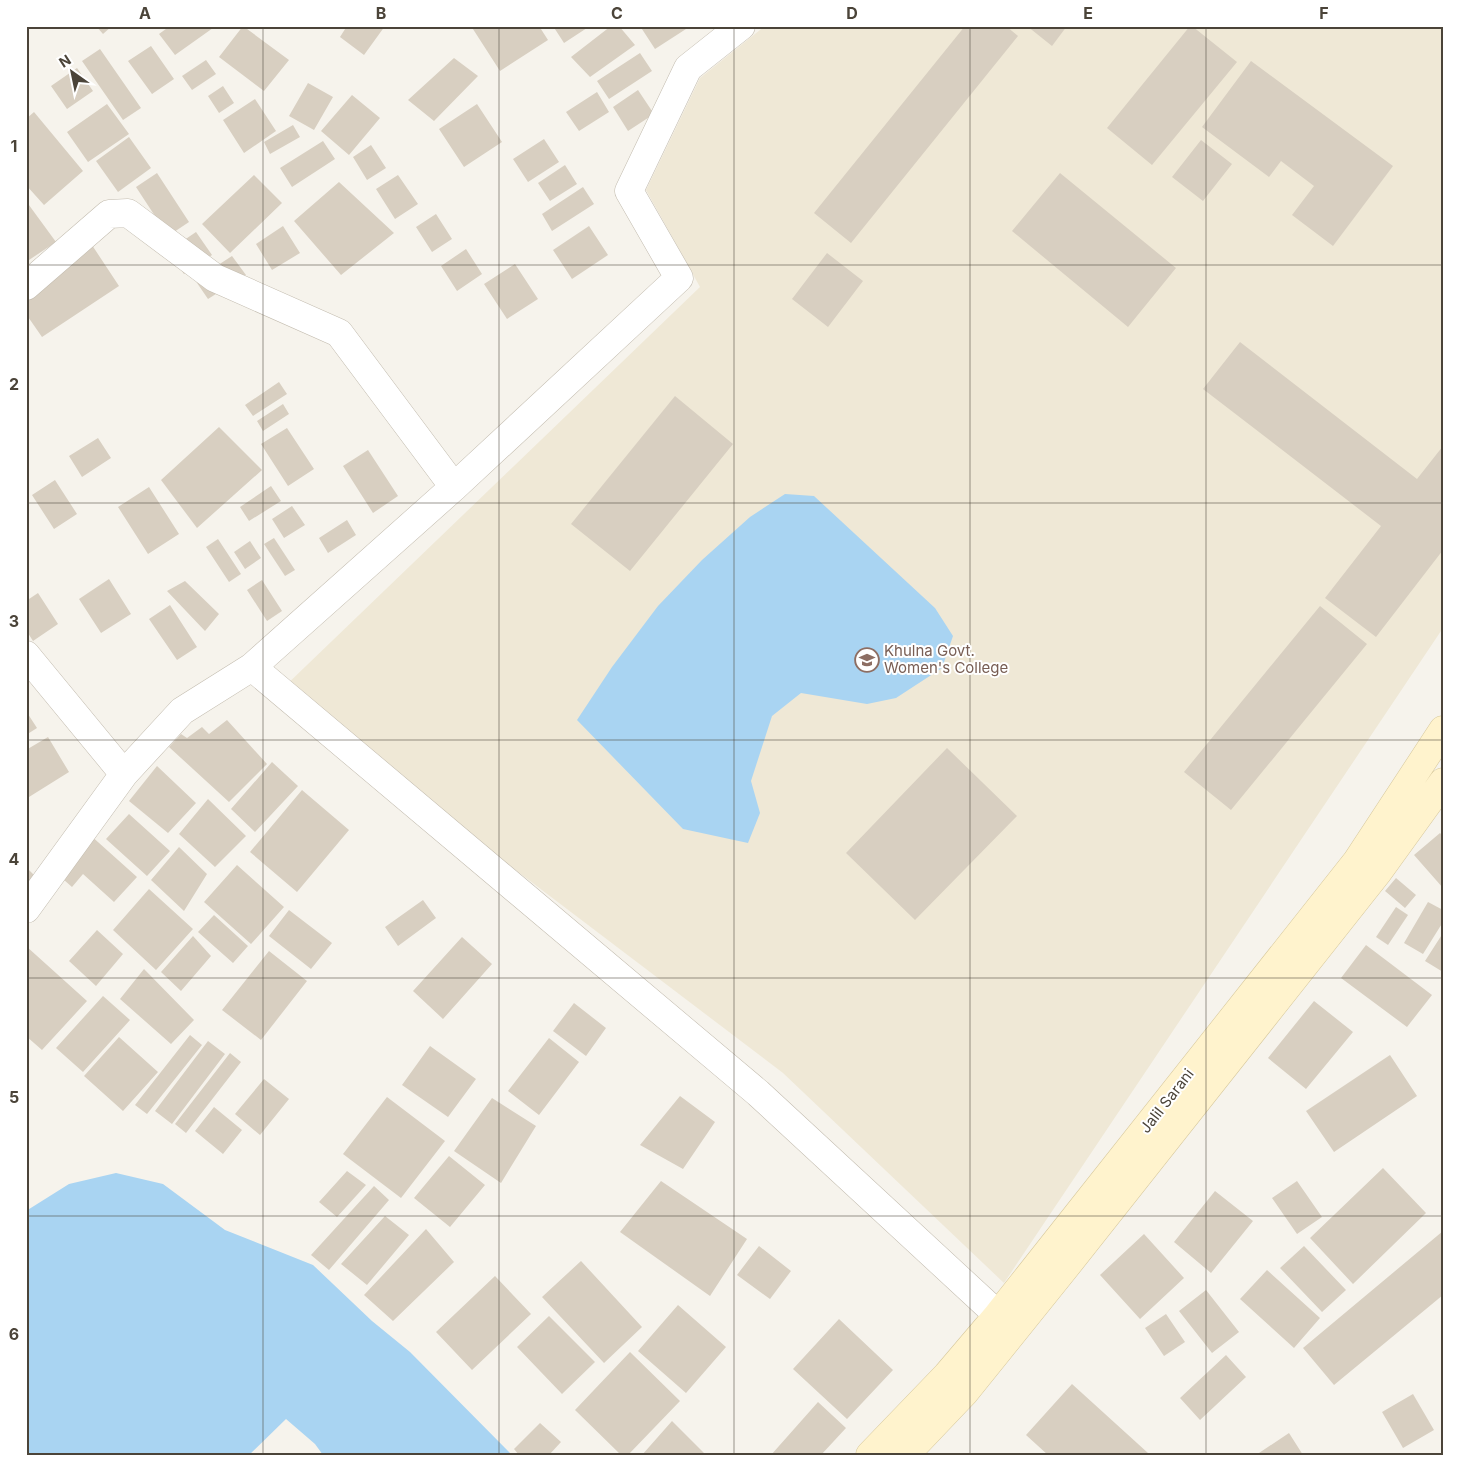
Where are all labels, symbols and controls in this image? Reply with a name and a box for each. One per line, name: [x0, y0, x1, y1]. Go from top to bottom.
text: A: [139, 3, 151, 23]
text: B: [376, 3, 386, 23]
text: C: [611, 3, 623, 23]
text: D: [846, 3, 858, 23]
text: E: [1083, 3, 1093, 23]
text: F: [1319, 3, 1329, 23]
north arrow: [48, 48, 98, 98]
text: N: [56, 51, 74, 71]
text: 1: [11, 136, 17, 156]
text: 2: [9, 374, 19, 394]
text: 3: [9, 611, 19, 631]
place label: Khulna Govt. Women's College: [884, 641, 1008, 677]
school or university icon: Khulna Govt. Women's College: [854, 647, 880, 673]
text: 4: [9, 849, 20, 869]
street label: Jalil Sarani: [1136, 1065, 1198, 1137]
text: 5: [9, 1087, 19, 1107]
text: 6: [9, 1324, 19, 1344]

